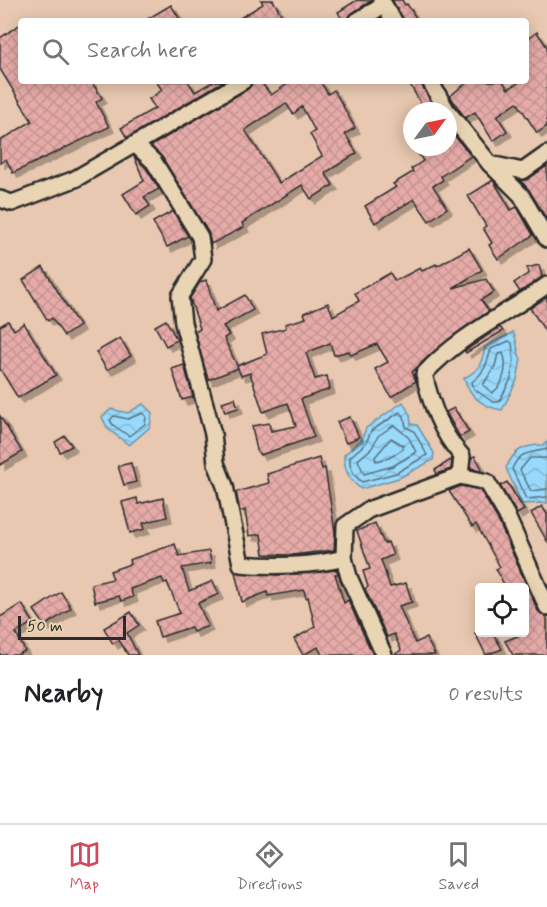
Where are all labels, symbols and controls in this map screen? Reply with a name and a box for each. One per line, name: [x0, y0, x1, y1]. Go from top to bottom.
search box: [18, 18, 529, 84]
icon: search: [39, 35, 72, 68]
text: Search here: [87, 37, 198, 65]
north arrow: [403, 102, 457, 156]
map controls: [475, 583, 529, 637]
button: locate: [475, 583, 529, 637]
scale bar: [18, 613, 126, 640]
text: 50 m: [27, 616, 63, 637]
text: Nearby: [24, 677, 103, 711]
text: 0 results: [449, 681, 523, 708]
tab: Map: [68, 838, 101, 895]
tab: Directions: [237, 838, 303, 895]
tab: Saved: [439, 838, 479, 895]

